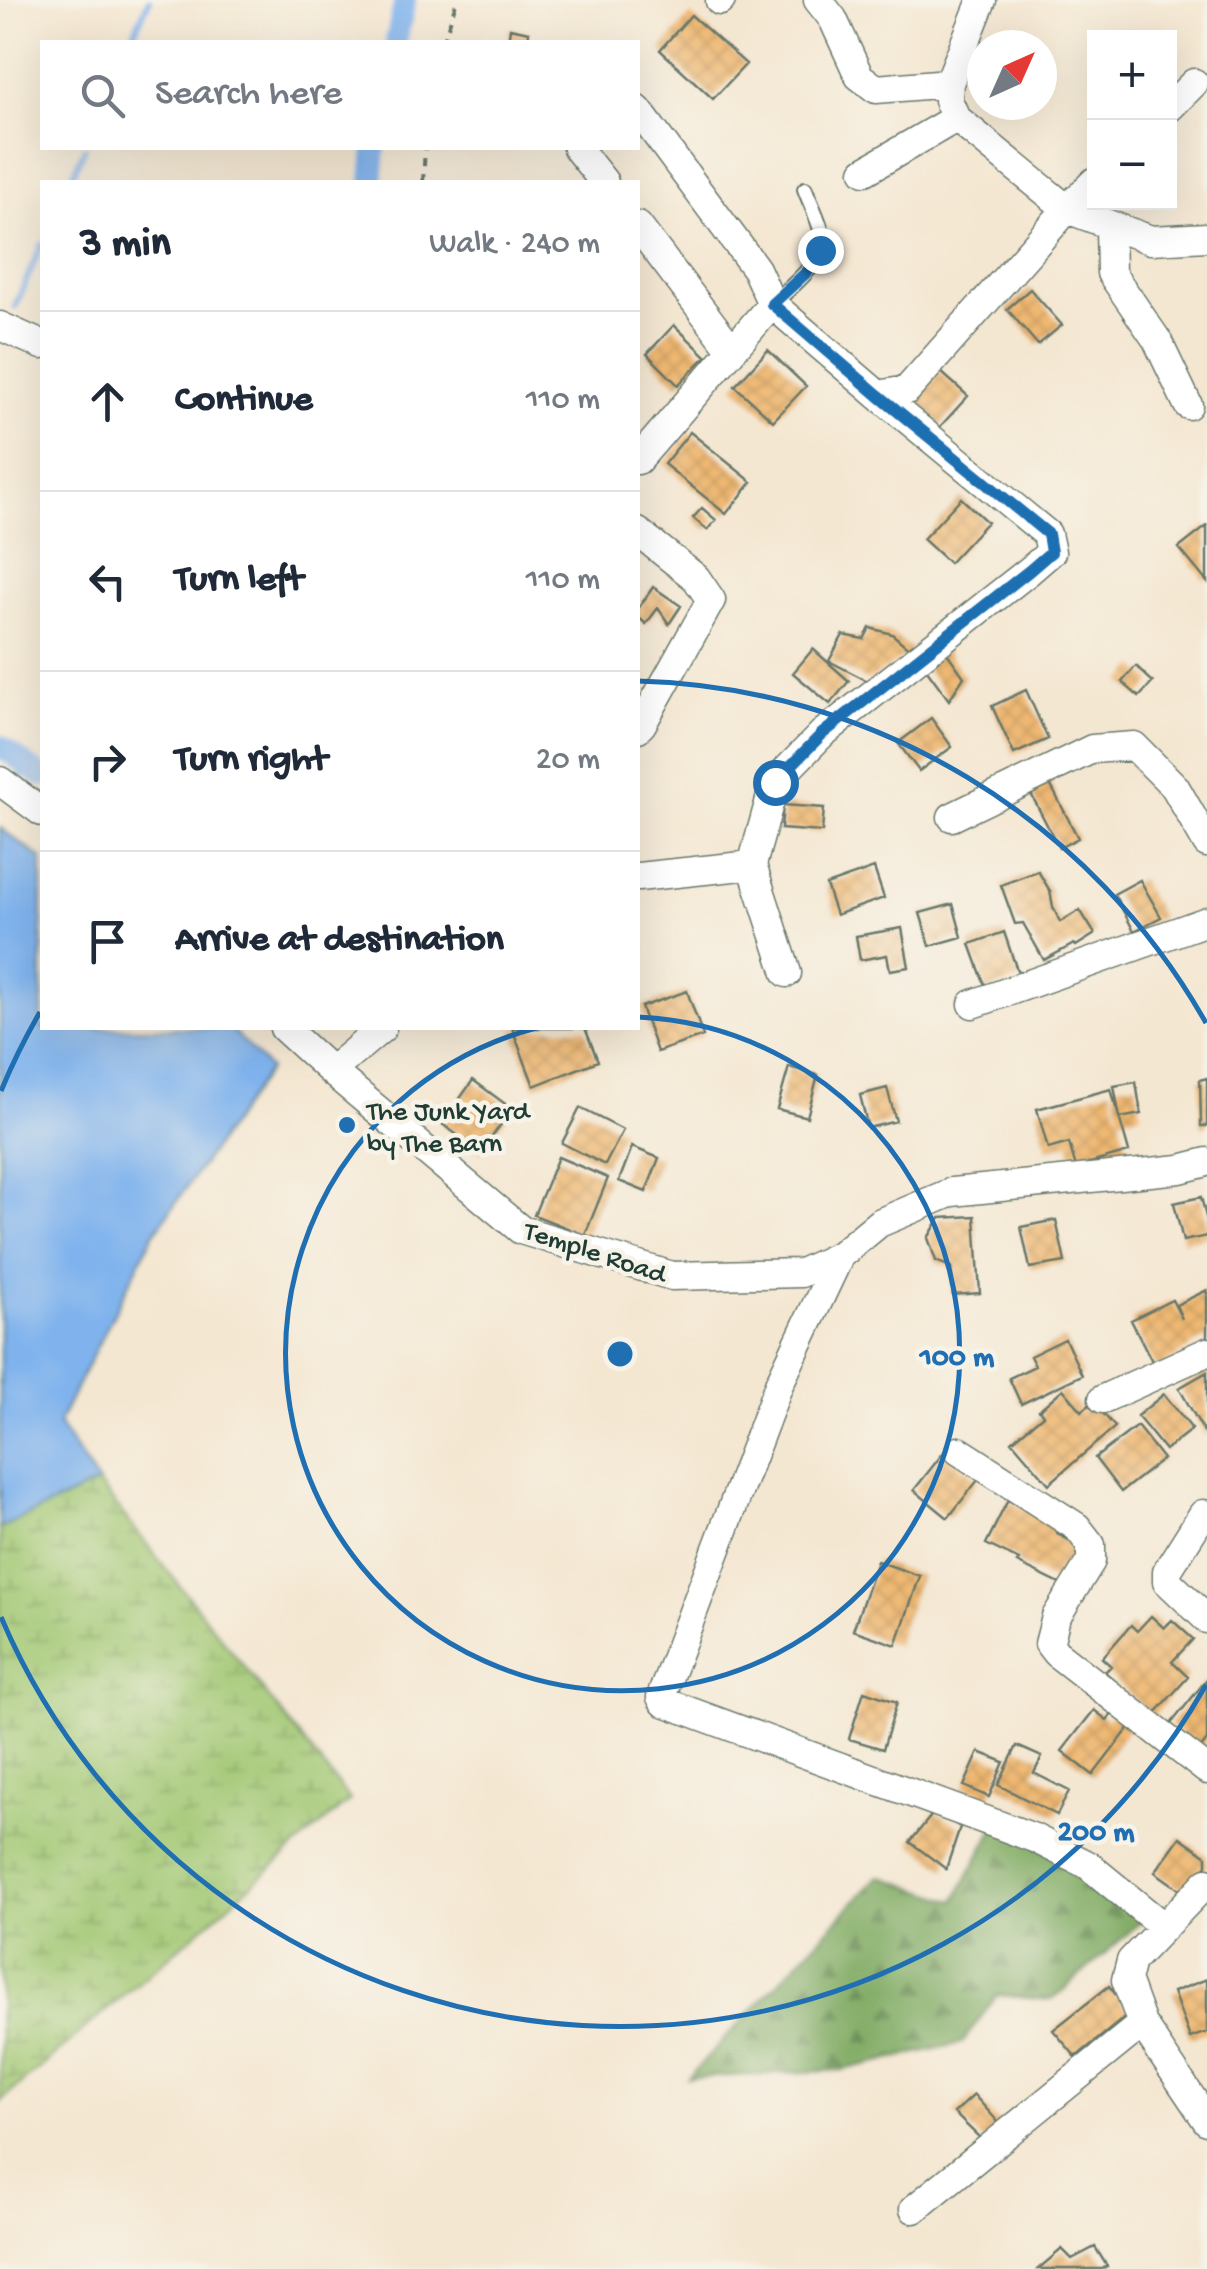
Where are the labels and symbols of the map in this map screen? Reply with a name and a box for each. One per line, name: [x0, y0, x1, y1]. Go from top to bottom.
north arrow: [967, 30, 1057, 120]
route end: [798, 228, 844, 274]
route start: [753, 760, 799, 806]
place label: The Junk Yard by The Barn: [365, 1097, 532, 1162]
marker: The Junk Yard by The Barn: [336, 1114, 358, 1136]
street label: Temple Road: [518, 1215, 672, 1294]
centre of rings: [602, 1336, 638, 1372]
text: 100 m: [919, 1342, 995, 1377]
text: 200 m: [1057, 1817, 1135, 1852]

